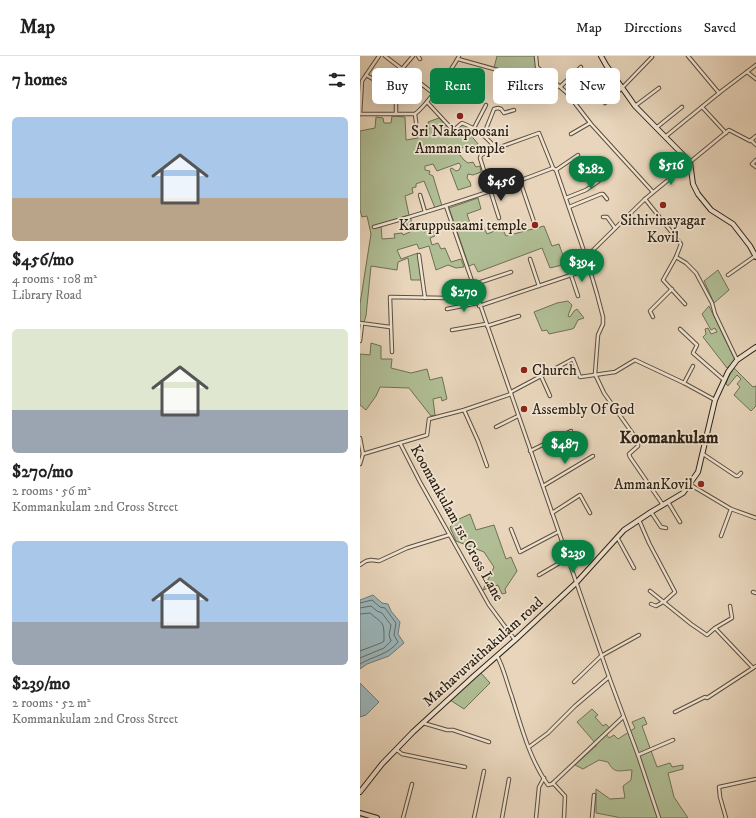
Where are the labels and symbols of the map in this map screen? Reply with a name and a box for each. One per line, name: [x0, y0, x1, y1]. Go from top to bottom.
marker: Sri Nakapoosani Amman temple: [455, 111, 465, 121]
place label: Sri Nakapoosani Amman temple: [411, 122, 509, 158]
pin: $516: [647, 152, 695, 186]
pin: $282: [567, 156, 615, 190]
pin: $456: [477, 168, 525, 202]
marker: Sithivinayagar Kovil: [658, 200, 668, 210]
place label: Sithivinayagar Kovil: [620, 211, 706, 247]
place label: Karuppusaami temple: [398, 216, 527, 235]
marker: Karuppusaami temple: [530, 220, 540, 230]
pin: $394: [558, 249, 606, 283]
pin: $270: [440, 279, 488, 313]
place label: Church: [532, 361, 577, 380]
marker: Church: [519, 365, 529, 375]
place label: Assembly Of God: [532, 400, 635, 419]
marker: Assembly Of God: [519, 404, 529, 414]
district label: Koomankulam: [620, 427, 719, 449]
pin: $487: [541, 431, 589, 465]
street label: Koomankulam 1st Cross Lane: [406, 441, 508, 605]
place label: AmmanKovil: [614, 475, 693, 494]
marker: AmmanKovil: [696, 479, 706, 489]
pin: $239: [549, 540, 597, 574]
street label: Mathavuvaithakulam road: [419, 593, 547, 711]

